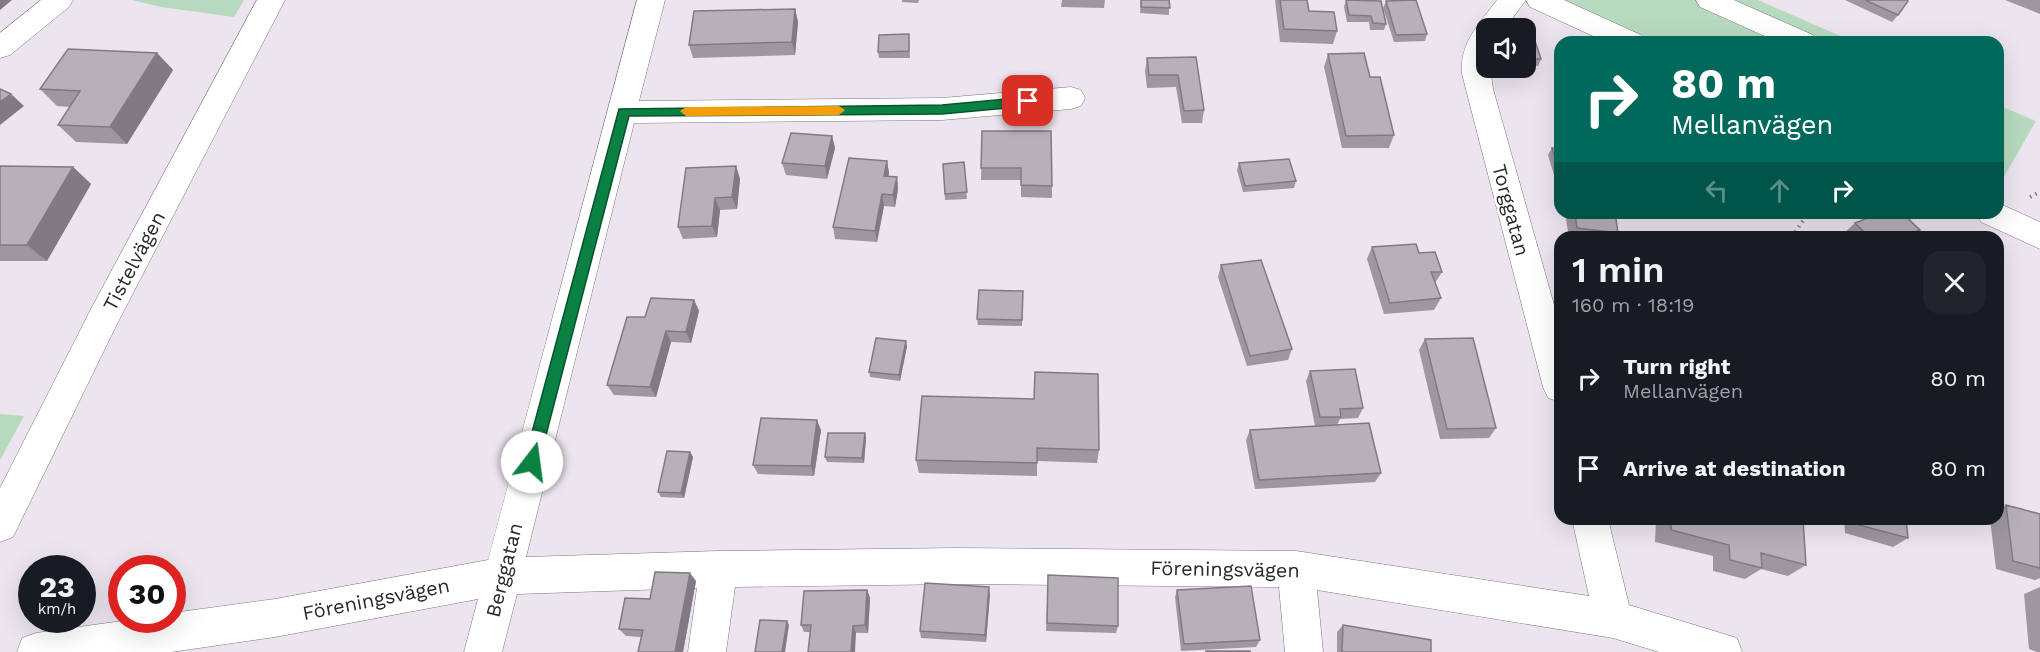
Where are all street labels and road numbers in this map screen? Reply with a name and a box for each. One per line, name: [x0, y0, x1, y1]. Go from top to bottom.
street label: Torggatan: [1487, 162, 1535, 258]
street label: Tistelvägen: [98, 207, 170, 315]
street label: Berggatan: [481, 520, 527, 620]
street label: Föreningsvägen: [1150, 556, 1300, 582]
street label: Föreningsvägen: [300, 573, 452, 625]

